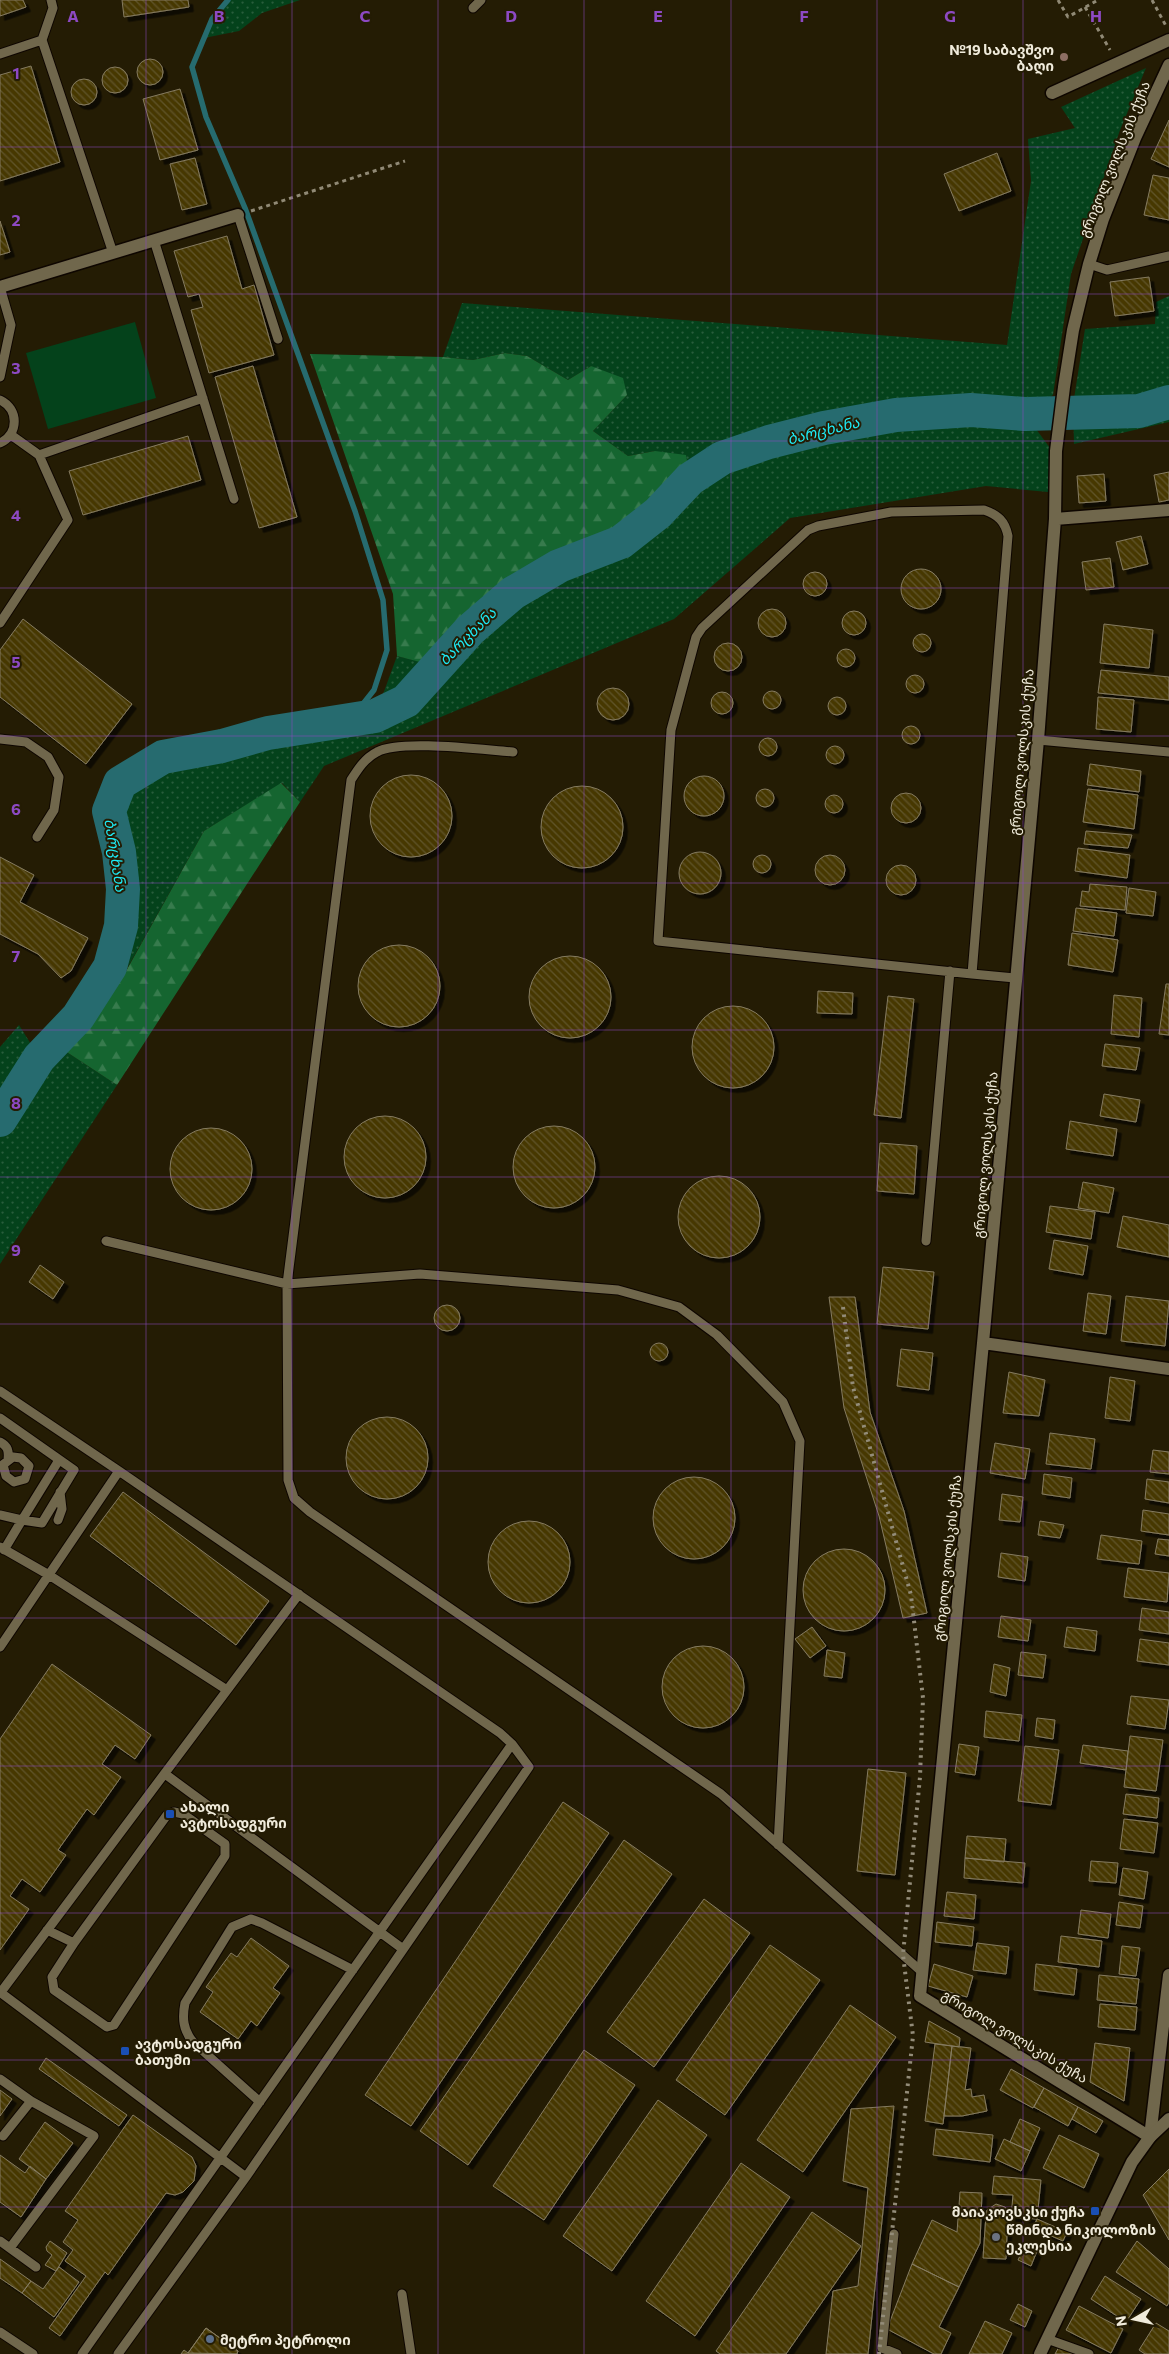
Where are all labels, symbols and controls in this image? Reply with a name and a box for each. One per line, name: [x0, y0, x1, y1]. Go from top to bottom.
text: A: [67, 6, 79, 25]
text: B: [214, 6, 225, 25]
text: C: [360, 6, 371, 25]
text: D: [505, 6, 517, 25]
text: E: [653, 6, 663, 25]
text: F: [799, 6, 809, 25]
text: G: [944, 6, 956, 25]
text: H: [1090, 6, 1102, 25]
place label: №19 საბავშვო ბაღი: [949, 41, 1054, 75]
marker: №19 საბავშვო ბაღი: [1058, 51, 1070, 63]
text: 1: [12, 63, 20, 82]
street label: გრიგოლ ვოლსკის ქუჩა: [1075, 78, 1154, 240]
text: 2: [11, 210, 21, 229]
text: 3: [11, 358, 21, 377]
water label: ბარცხანა: [785, 412, 862, 449]
text: 4: [11, 505, 21, 524]
water label: ბარცხანა: [435, 603, 501, 669]
text: 5: [11, 652, 21, 671]
street label: გრიგოლ ვოლსკის ქუჩა: [1005, 668, 1038, 836]
text: 6: [11, 799, 21, 818]
water label: ბარცხანა: [100, 817, 131, 894]
text: 7: [12, 946, 21, 965]
street label: გრიგოლ ვოლსკის ქუჩა: [969, 1071, 1002, 1239]
text: 8: [11, 1093, 21, 1112]
text: 9: [11, 1240, 21, 1259]
street label: გრიგოლ ვოლსკის ქუჩა: [930, 1474, 965, 1642]
place label: ახალი ავტოსადგური: [180, 1798, 287, 1832]
marker: ახალი ავტოსადგური: [164, 1808, 176, 1820]
street label: გრიგოლ ვოლსკის ქუჩა: [938, 1986, 1091, 2087]
place label: ავტოსადგური ბათუმი: [135, 2035, 242, 2069]
marker: ავტოსადგური ბათუმი: [119, 2045, 131, 2057]
place label: მაიაკოვსკსი ქუჩა: [952, 2203, 1085, 2221]
marker: მაიაკოვსკსი ქუჩა: [1089, 2205, 1101, 2217]
place label: წმინდა ნიკოლოზის ეკლესია: [1006, 2221, 1156, 2255]
marker: წმინდა ნიკოლოზის ეკლესია: [990, 2231, 1002, 2243]
north arrow: [1109, 2294, 1159, 2344]
text: N: [1111, 2315, 1130, 2328]
place label: მეტრო პეტროლი: [220, 2331, 351, 2349]
marker: მეტრო პეტროლი: [204, 2333, 216, 2345]

